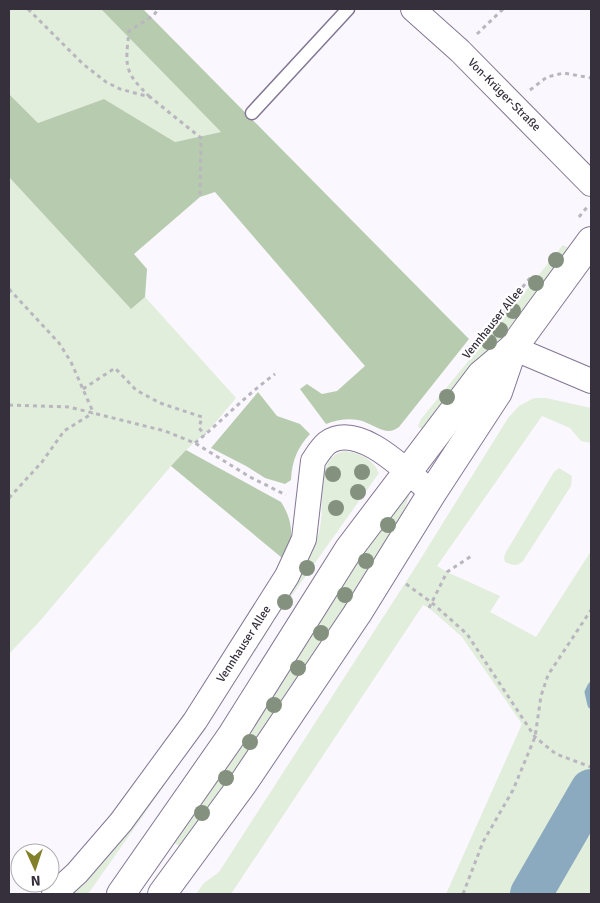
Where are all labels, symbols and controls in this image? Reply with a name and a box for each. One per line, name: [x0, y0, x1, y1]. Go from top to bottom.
street label: Von-Krüger-Straße: [464, 55, 544, 135]
street label: Vennhauser Allee: [459, 284, 527, 362]
street label: Vennhauser Allee: [213, 603, 275, 685]
north arrow: [10, 843, 60, 893]
text: N: [30, 872, 41, 889]

